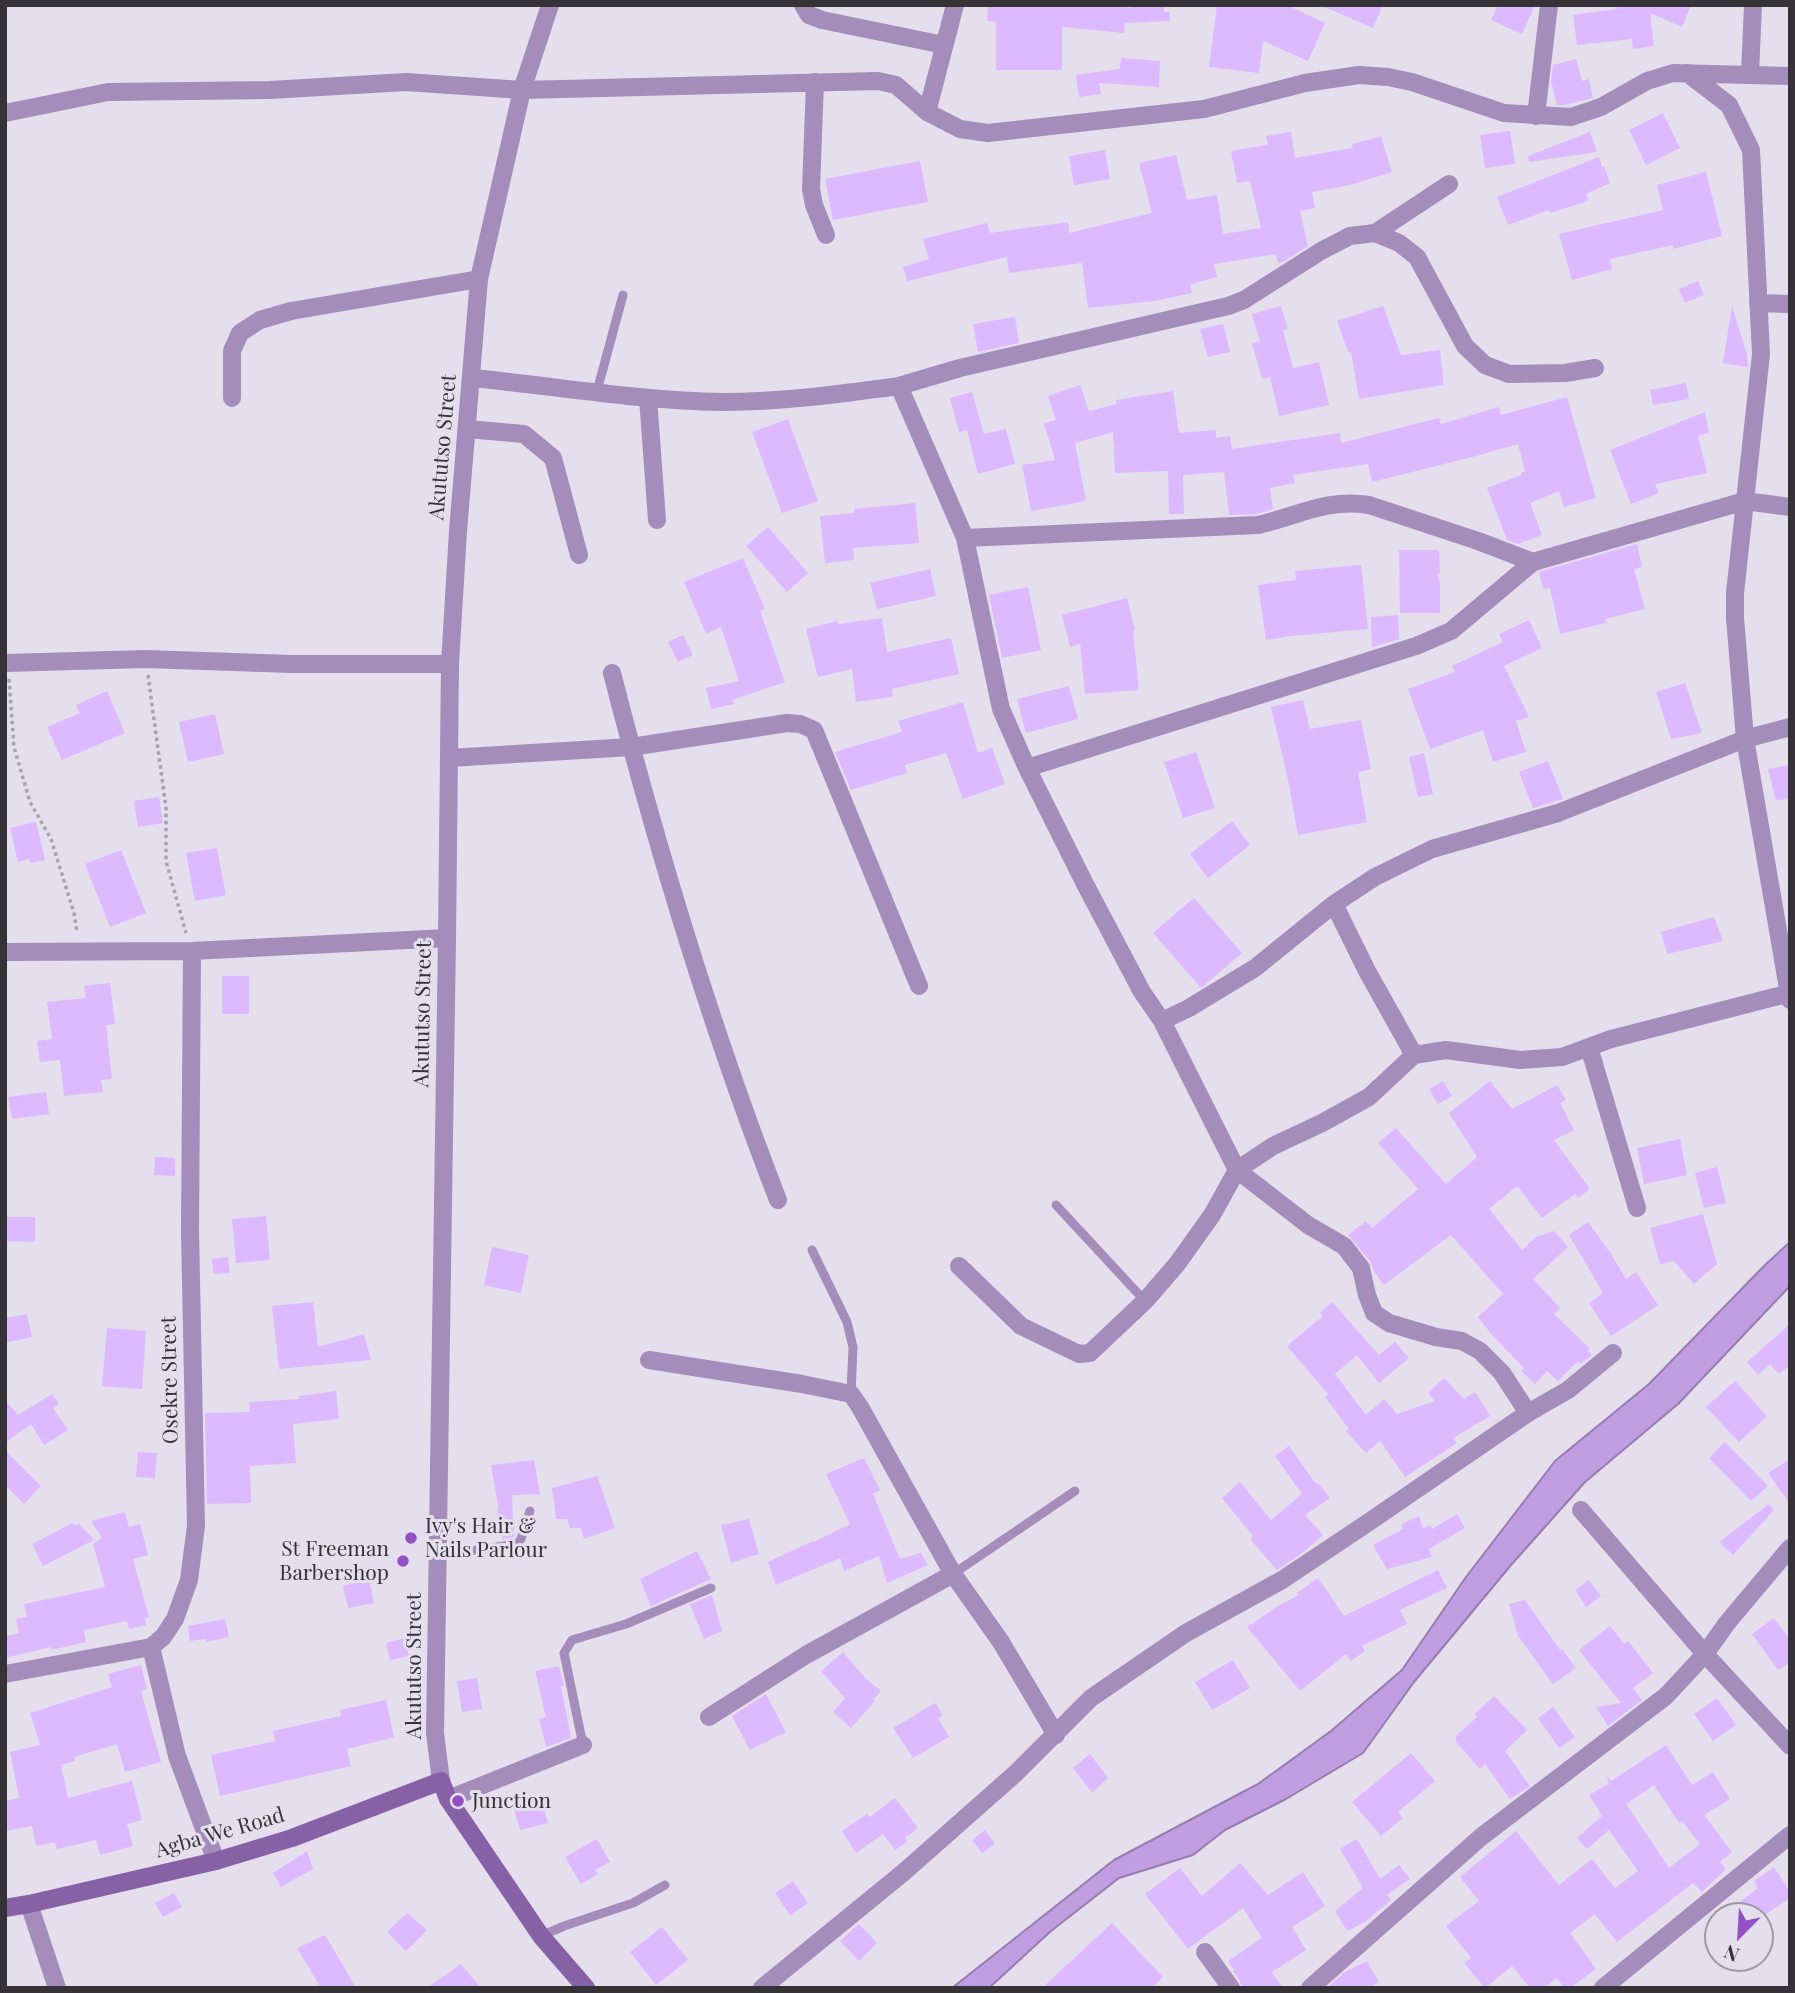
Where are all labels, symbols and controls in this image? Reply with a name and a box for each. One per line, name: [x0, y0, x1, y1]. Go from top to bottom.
street label: Akututso Street: [424, 373, 462, 521]
street label: Akututso Street: [409, 941, 437, 1087]
street label: Osekre Street: [156, 1316, 184, 1444]
place label: Ivy's Hair & Nails Parlour: [425, 1513, 547, 1563]
marker: Ivy's Hair & Nails Parlour: [403, 1530, 419, 1546]
place label: St Freeman Barbershop: [279, 1536, 389, 1586]
marker: St Freeman Barbershop: [395, 1553, 411, 1569]
street label: Akututso Street: [401, 1593, 427, 1739]
place label: Junction: [472, 1788, 551, 1814]
marker: Junction: [450, 1793, 466, 1809]
street label: Agba We Road: [153, 1803, 287, 1863]
north arrow: [1704, 1902, 1774, 1972]
text: N: [1720, 1940, 1743, 1969]

